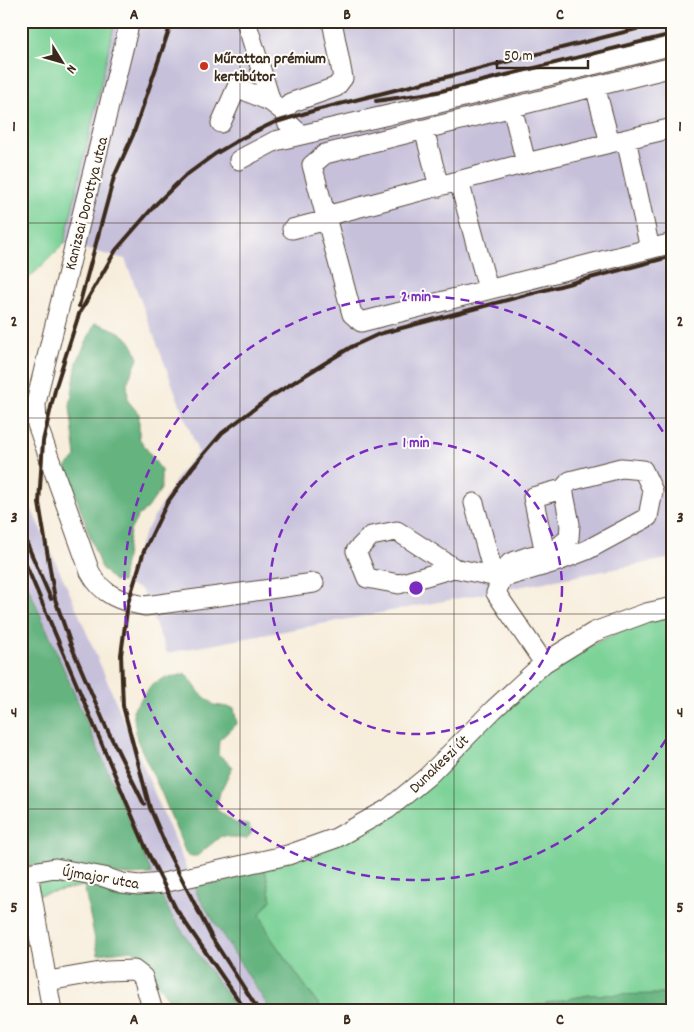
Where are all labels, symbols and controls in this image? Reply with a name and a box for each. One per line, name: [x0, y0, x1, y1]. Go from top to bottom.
text: A: [130, 4, 139, 27]
text: B: [343, 4, 351, 27]
text: C: [556, 4, 564, 27]
north arrow: [38, 38, 88, 88]
scale bar: [497, 38, 588, 70]
text: 50 m: [504, 46, 533, 68]
place label: Műrattan prémium kertibútor: [214, 48, 326, 89]
text: N: [61, 60, 81, 77]
marker: Műrattan prémium kertibútor: [198, 60, 210, 72]
text: 1: [12, 116, 16, 139]
text: 1: [678, 116, 682, 139]
street label: Kanizsai Dorottya utca: [60, 134, 115, 273]
text: 2 min: [401, 287, 431, 309]
text: 2: [11, 311, 18, 334]
text: 2: [677, 311, 684, 334]
text: 1 min: [403, 433, 429, 455]
text: 3: [10, 507, 18, 530]
text: 3: [676, 507, 684, 530]
centre of rings: [407, 579, 425, 597]
text: 4: [11, 702, 17, 725]
text: 4: [677, 702, 683, 725]
street label: Dunakeszi út: [404, 730, 475, 799]
street label: Újmajor utca: [60, 860, 141, 897]
text: 5: [10, 897, 18, 920]
text: 5: [676, 897, 684, 920]
text: A: [130, 1009, 139, 1032]
text: B: [343, 1009, 351, 1032]
text: C: [556, 1009, 564, 1032]

